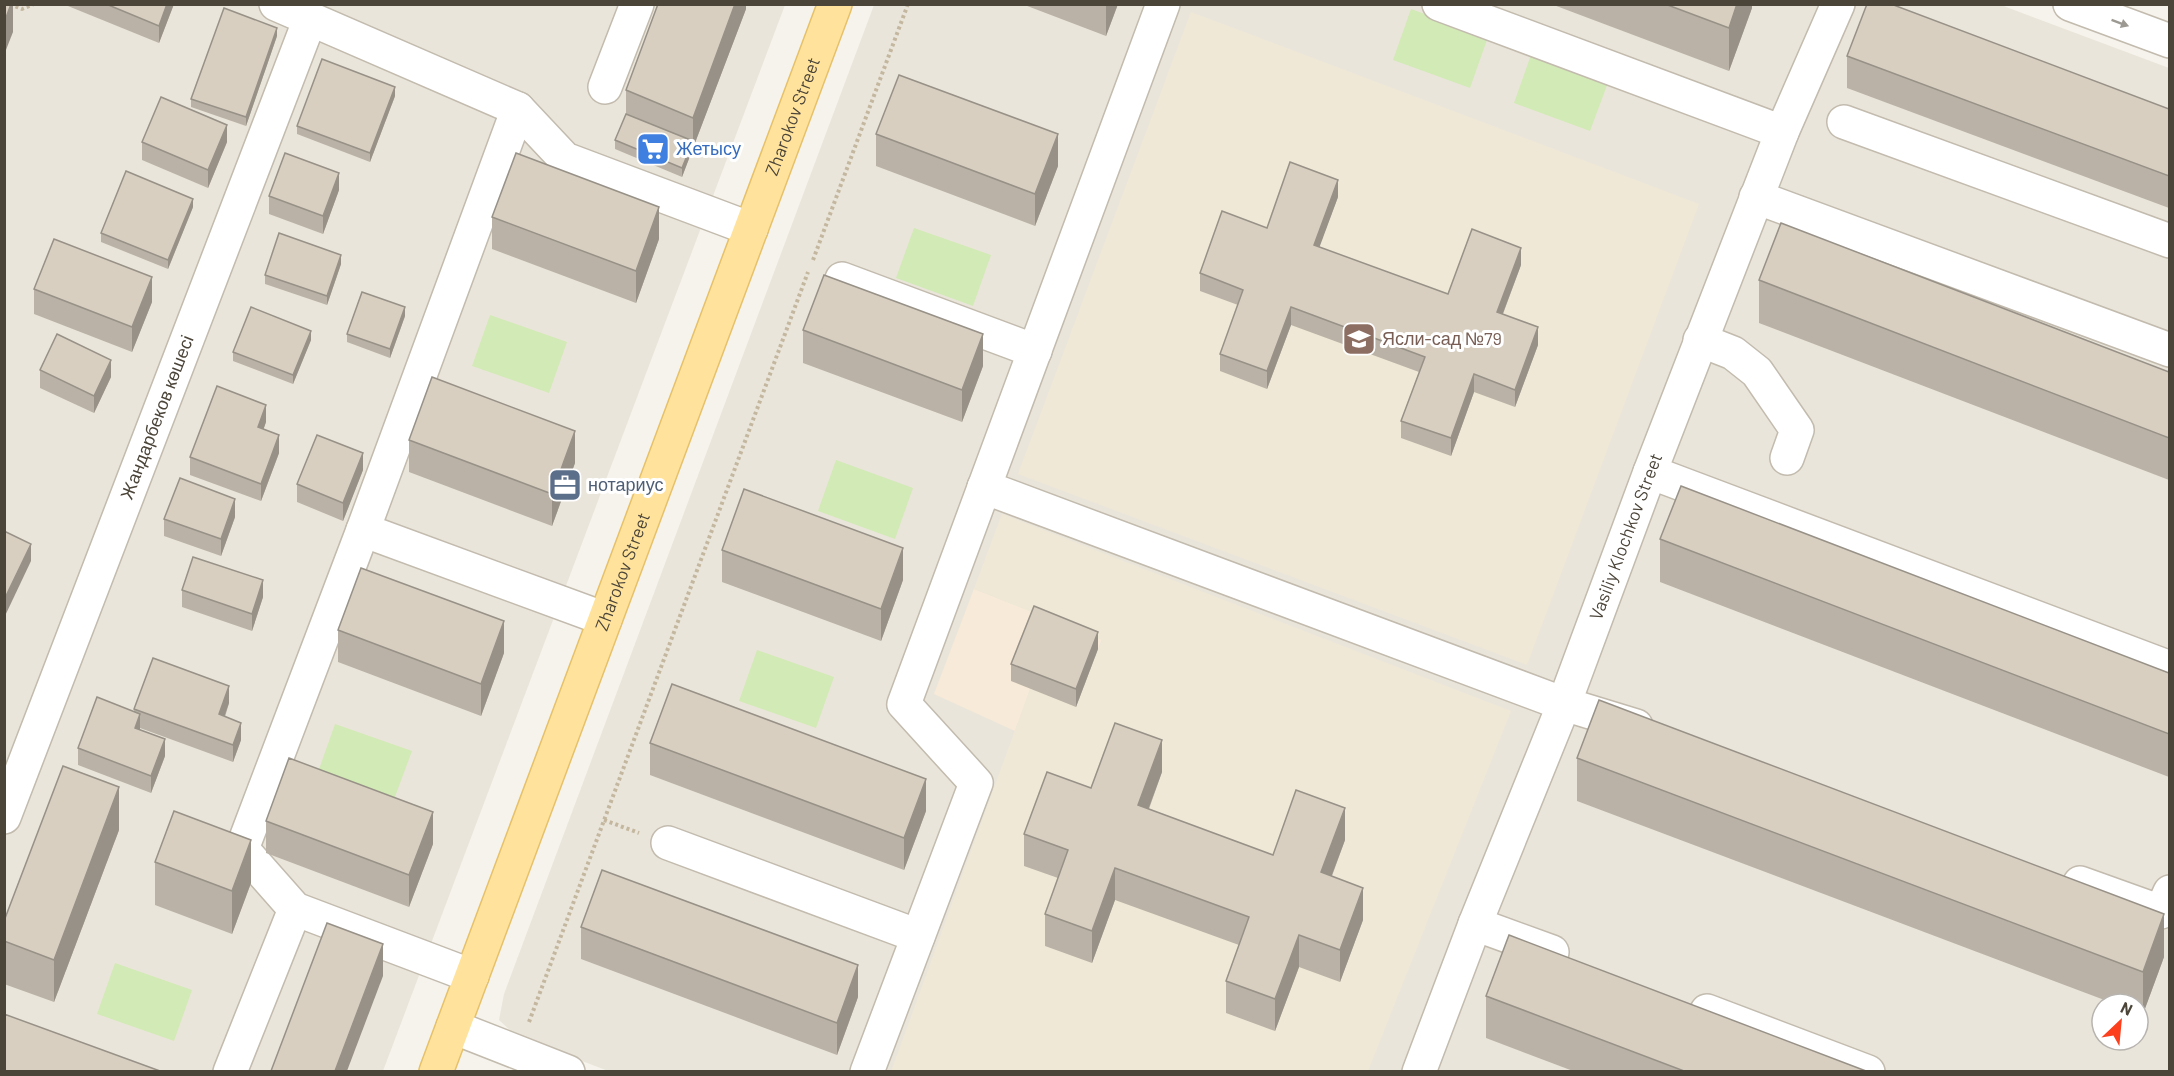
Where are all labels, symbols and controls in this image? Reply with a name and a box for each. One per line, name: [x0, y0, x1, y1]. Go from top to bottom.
one-way arrow: [2111, 19, 2129, 28]
street label: Zharokov Street: [760, 54, 824, 178]
supermarket icon: Жетысу: [635, 131, 671, 167]
place label: Жетысу: [676, 137, 741, 159]
school or university icon: Ясли-сад №79: [1341, 321, 1377, 357]
place label: Ясли-сад №79: [1382, 327, 1502, 349]
street label: Жандарбеков көшесі: [115, 332, 198, 502]
street label: Vasiliy Klochkov Street: [1584, 450, 1666, 623]
office icon: нотариус: [547, 467, 583, 503]
place label: нотариус: [588, 473, 663, 495]
street label: Zharokov Street: [590, 509, 654, 634]
north arrow: [2090, 992, 2150, 1052]
text: N: [2118, 997, 2136, 1019]

